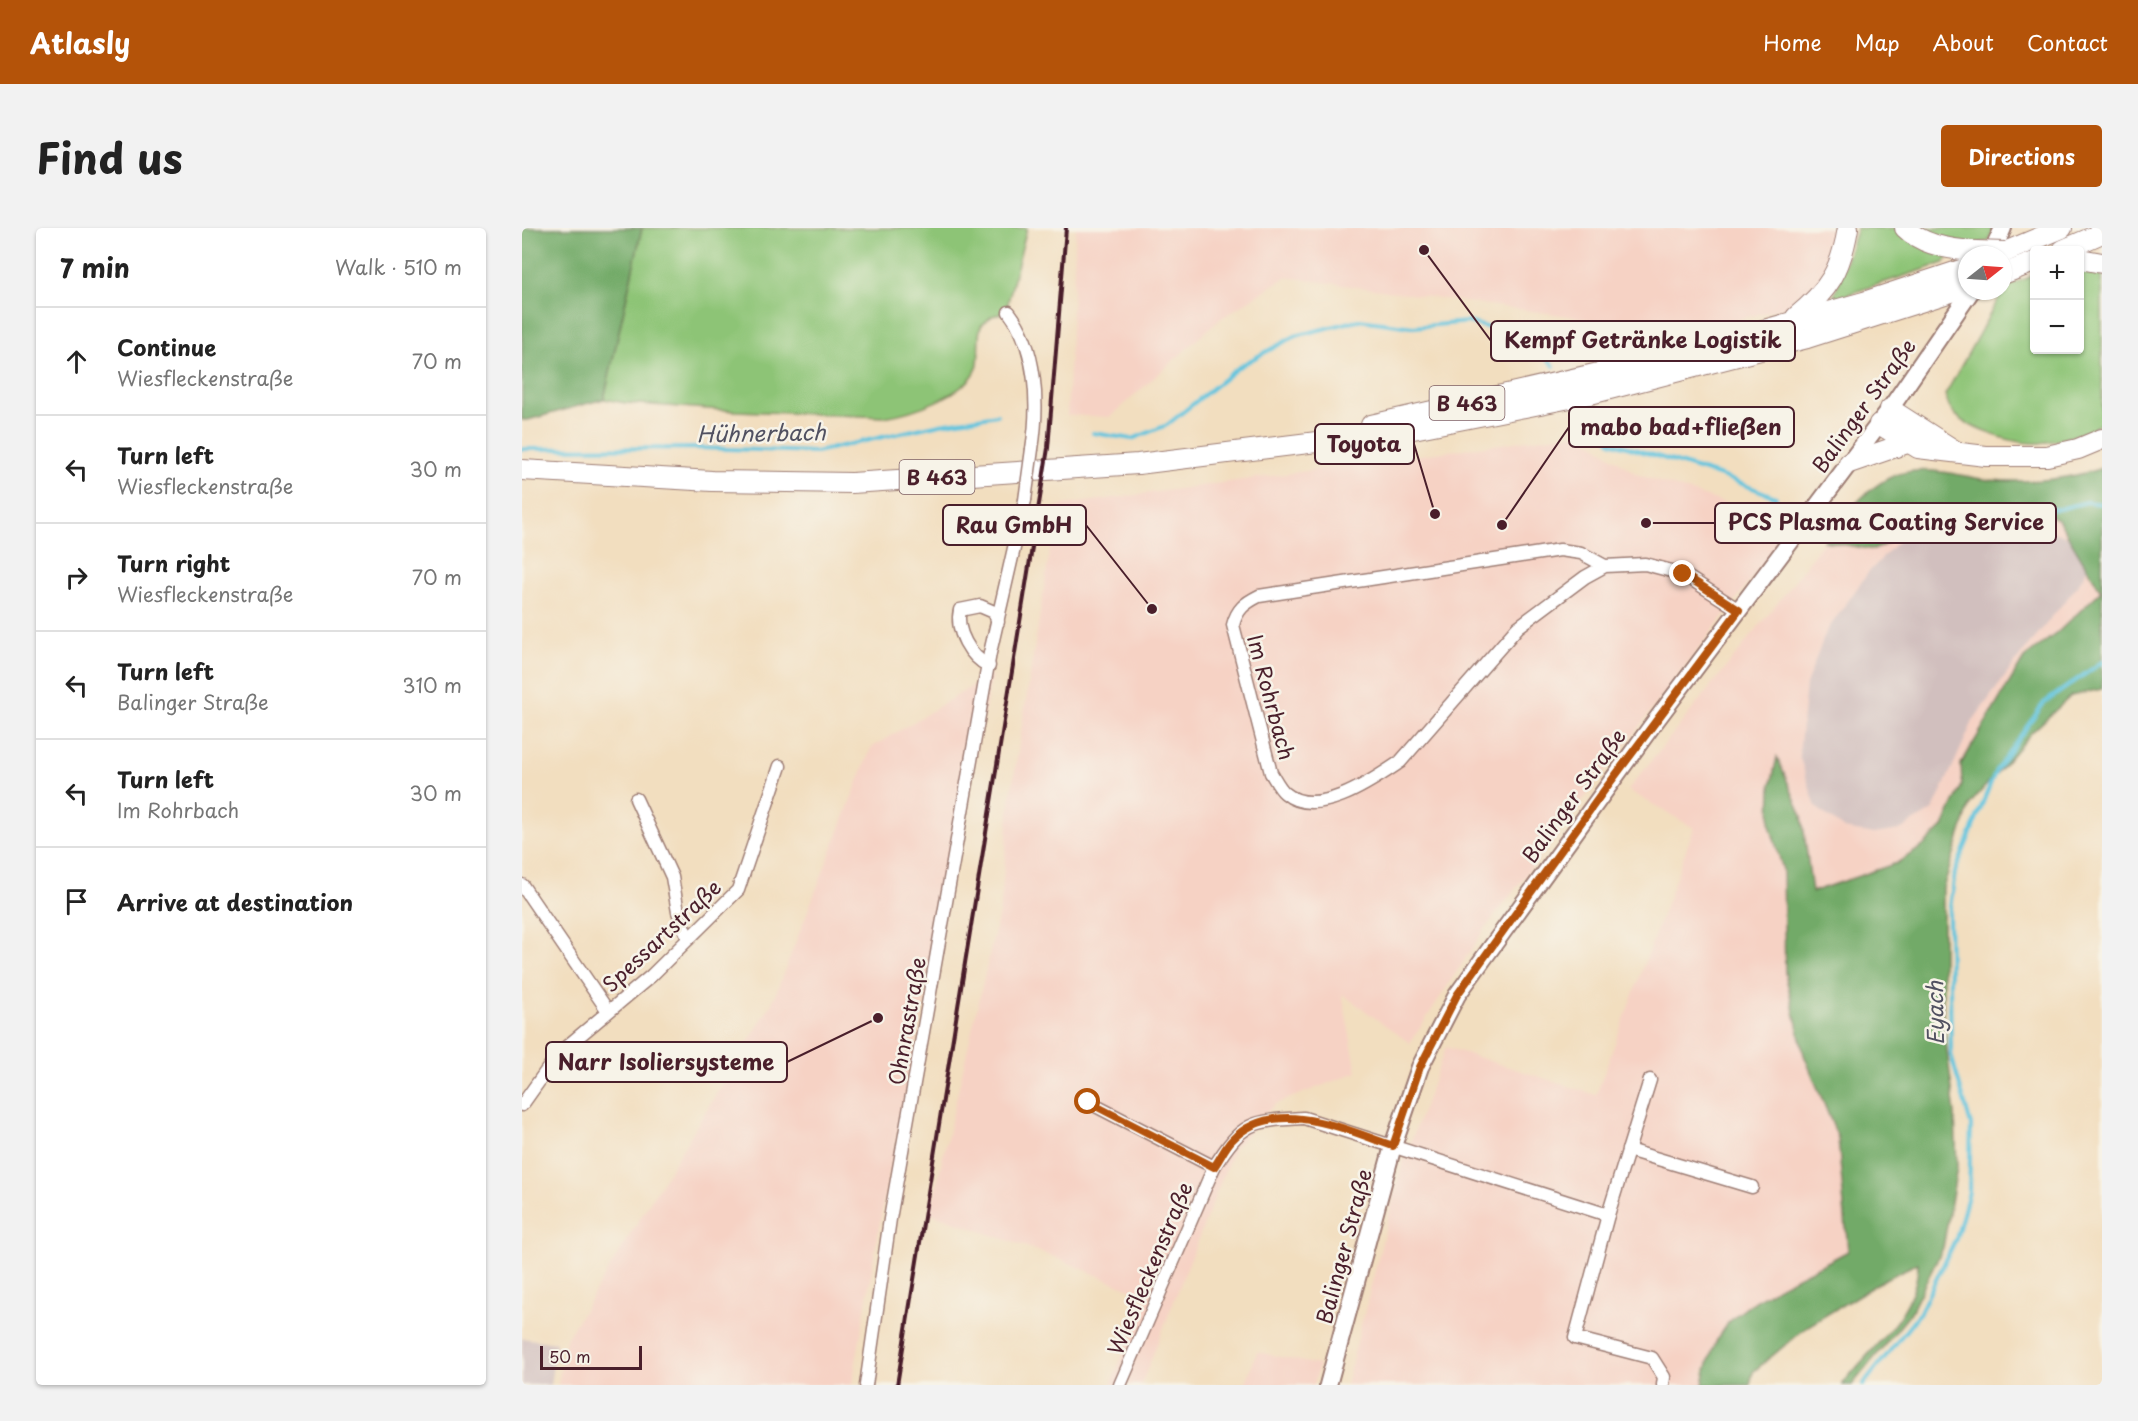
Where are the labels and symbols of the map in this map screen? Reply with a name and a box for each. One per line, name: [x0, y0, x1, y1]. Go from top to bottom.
north arrow: [1958, 246, 2012, 300]
callout: Kempf Getränke Logistik: [1491, 321, 1795, 361]
text: Kempf Getränke Logistik: [1504, 322, 1782, 355]
street label: Balinger Straße: [1803, 331, 1923, 479]
road number: B 463: [1430, 386, 1504, 420]
callout: mabo bad+fließen: [1569, 407, 1794, 447]
text: mabo bad+fließen: [1580, 409, 1782, 442]
water label: Hühnerbach: [696, 414, 827, 450]
callout: Toyota: [1315, 424, 1414, 464]
text: Toyota: [1326, 426, 1402, 459]
road number: B 463: [900, 460, 974, 494]
callout: PCS Plasma Coating Service: [1715, 503, 2056, 543]
text: PCS Plasma Coating Service: [1728, 504, 2044, 537]
callout: Rau GmbH: [943, 505, 1086, 545]
text: Rau GmbH: [956, 507, 1072, 540]
route end: [1669, 560, 1695, 586]
street label: Im Rohrbach: [1240, 631, 1304, 763]
street label: Balinger Straße: [1513, 721, 1633, 869]
street label: Spessartstraße: [594, 871, 728, 999]
street label: Ohnrastraße: [879, 955, 933, 1087]
water label: Eyach: [1917, 980, 1951, 1045]
callout: Narr Isoliersysteme: [546, 1042, 787, 1082]
text: Narr Isoliersysteme: [558, 1044, 774, 1077]
route start: [1074, 1088, 1100, 1114]
street label: Balinger Straße: [1307, 1165, 1379, 1327]
street label: Wiesfleckenstraße: [1098, 1176, 1200, 1360]
scale bar: [540, 1343, 642, 1370]

